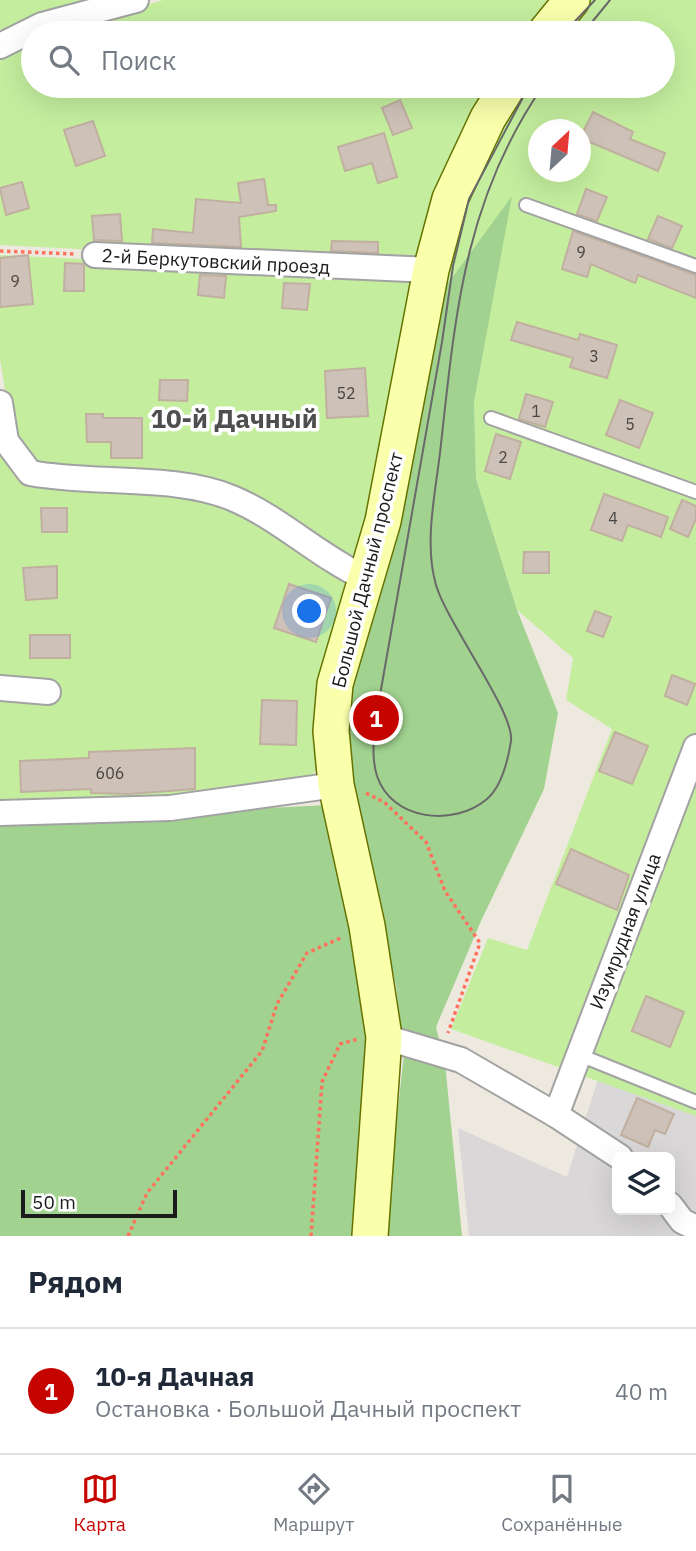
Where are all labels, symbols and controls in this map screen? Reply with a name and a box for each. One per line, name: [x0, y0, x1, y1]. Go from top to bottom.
search box: [21, 21, 675, 98]
icon: search: [45, 41, 83, 79]
text: Поиск: [101, 43, 176, 77]
north arrow: [528, 119, 591, 182]
house number: 9: [576, 242, 586, 262]
street label: 2-й Беркутовский проезд: [101, 243, 331, 279]
house number: 9: [10, 271, 20, 291]
house number: 3: [589, 346, 599, 366]
house number: 52: [336, 383, 356, 403]
district label: 10-й Дачный: [150, 401, 318, 435]
house number: 1: [531, 401, 541, 421]
house number: 5: [625, 414, 635, 434]
house number: 2: [498, 447, 508, 467]
street label: Большой Дачный проспект: [326, 450, 408, 690]
house number: 4: [608, 508, 618, 528]
your location: [292, 594, 326, 628]
pin: 1: [353, 692, 399, 744]
house number: 606: [96, 763, 124, 783]
street label: Изумрудная улица: [584, 849, 666, 1013]
map controls: [612, 1152, 675, 1215]
button: layers: [612, 1152, 675, 1215]
scale bar: [21, 1187, 177, 1219]
text: 50 m: [32, 1190, 76, 1214]
text: Рядом: [28, 1262, 123, 1301]
text: 10-я Дачная: [95, 1359, 254, 1393]
text: 1: [44, 1376, 58, 1406]
text: 40 m: [615, 1376, 668, 1406]
text: Остановка · Большой Дачный проспект: [95, 1393, 521, 1423]
tab: Карта: [74, 1470, 126, 1536]
tab: Маршрут: [273, 1470, 354, 1536]
tab: Сохранённые: [501, 1470, 622, 1536]

